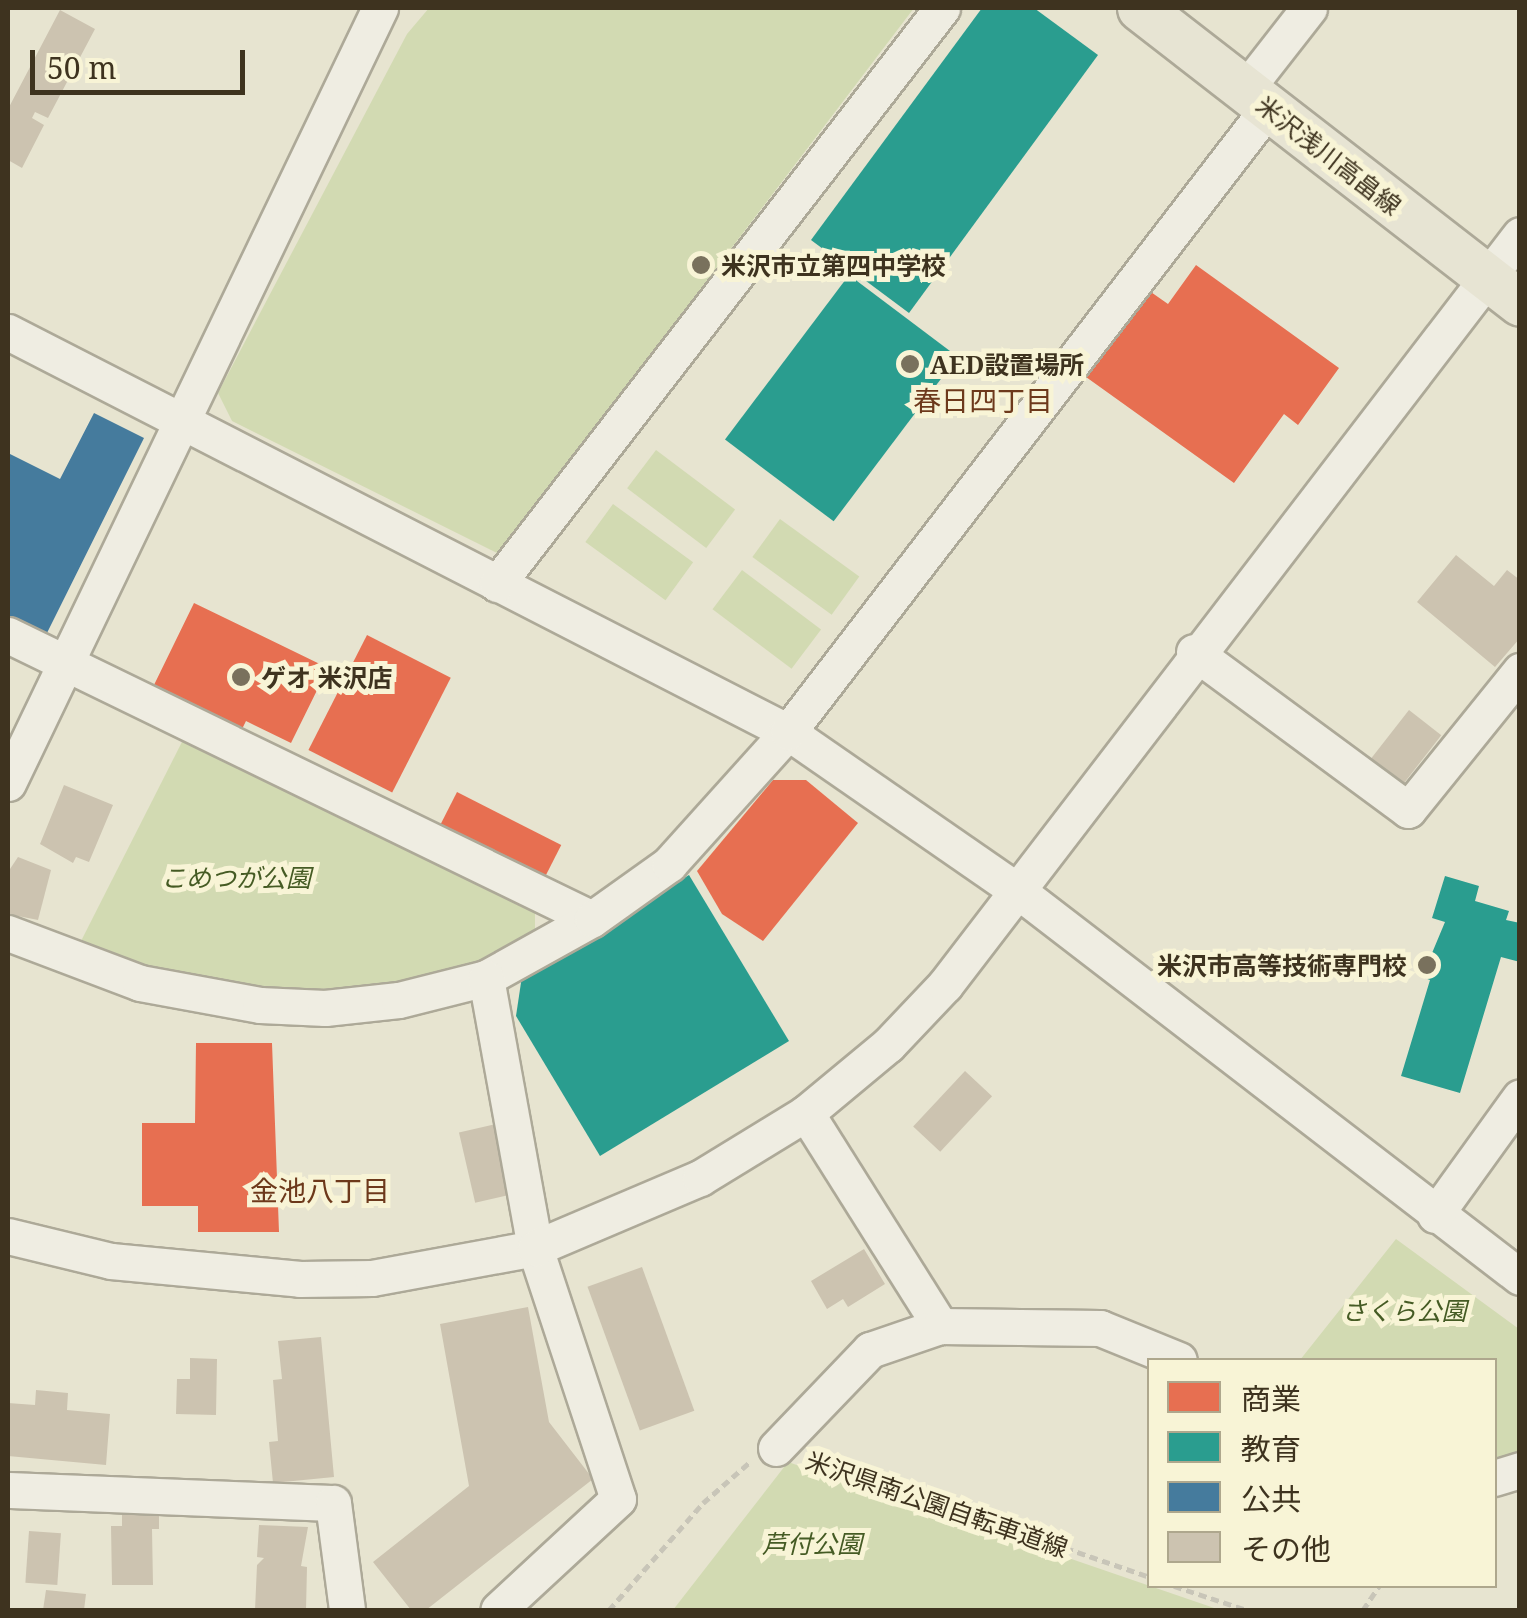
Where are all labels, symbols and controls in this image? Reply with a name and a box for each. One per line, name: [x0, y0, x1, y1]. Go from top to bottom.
scale bar: [35, 30, 250, 92]
text: 50 m: [47, 47, 117, 88]
street label: 米沢浅川高畠線: [1251, 89, 1407, 221]
place label: 米沢市立第四中学校: [721, 250, 946, 280]
marker: 米沢市立第四中学校: [690, 254, 712, 276]
place label: AED設置場所: [930, 349, 1084, 379]
marker: AED設置場所: [899, 353, 921, 375]
district label: 春日四丁目: [913, 383, 1053, 417]
place label: ゲオ 米沢店: [261, 662, 392, 692]
marker: ゲオ 米沢店: [230, 666, 252, 688]
park label: こめつが公園: [161, 862, 311, 892]
place label: 米沢市高等技術専門校: [1157, 950, 1407, 980]
marker: 米沢市高等技術専門校: [1416, 954, 1438, 976]
district label: 金池八丁目: [250, 1173, 390, 1207]
park label: さくら公園: [1342, 1295, 1466, 1325]
legend: [1147, 1358, 1497, 1588]
text: 商業: [1241, 1378, 1301, 1419]
text: 教育: [1241, 1428, 1301, 1469]
street label: 米沢県南公園自転車道線: [802, 1445, 1072, 1563]
text: 公共: [1241, 1478, 1301, 1519]
park label: 芦付公園: [762, 1528, 862, 1558]
text: その他: [1241, 1528, 1331, 1569]

